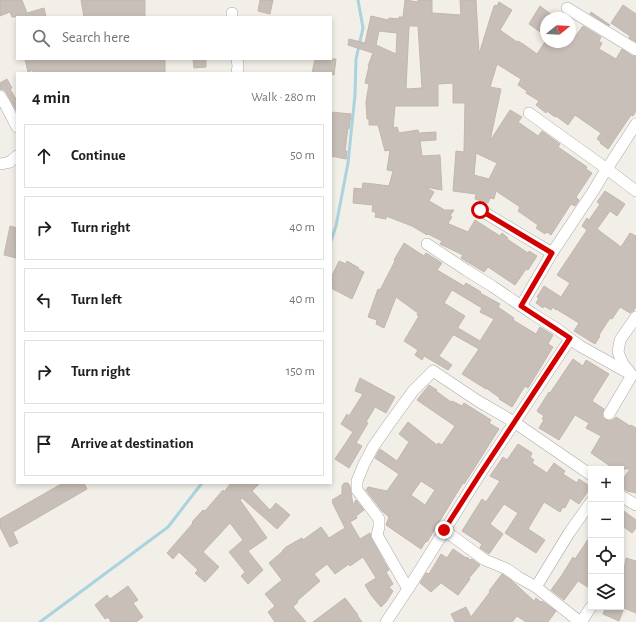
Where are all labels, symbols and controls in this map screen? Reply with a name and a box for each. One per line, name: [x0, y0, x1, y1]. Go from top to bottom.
north arrow: [540, 12, 576, 48]
search box: [16, 16, 332, 60]
icon: search: [30, 27, 52, 49]
text: Search here: [62, 30, 130, 45]
text: 4 min: [32, 89, 70, 106]
text: Walk · 280 m: [251, 91, 316, 104]
icon: ahead: [33, 145, 55, 167]
text: Continue: [71, 148, 126, 163]
text: 50 m: [290, 149, 315, 162]
route start: [471, 201, 489, 219]
icon: right: [33, 217, 55, 239]
text: Turn right: [71, 220, 130, 235]
text: 40 m: [289, 221, 315, 234]
icon: left: [33, 289, 55, 311]
text: Turn left: [71, 292, 122, 307]
text: 40 m: [289, 293, 315, 306]
icon: right: [33, 361, 55, 383]
text: Turn right: [71, 364, 130, 379]
text: 150 m: [286, 365, 315, 378]
icon: arrive: [33, 433, 55, 455]
text: Arrive at destination: [71, 436, 194, 451]
map controls: [588, 466, 624, 610]
button: +: [588, 466, 624, 502]
button: −: [588, 502, 624, 538]
route end: [435, 521, 453, 539]
button: locate: [588, 538, 624, 574]
button: layers: [588, 574, 624, 610]

